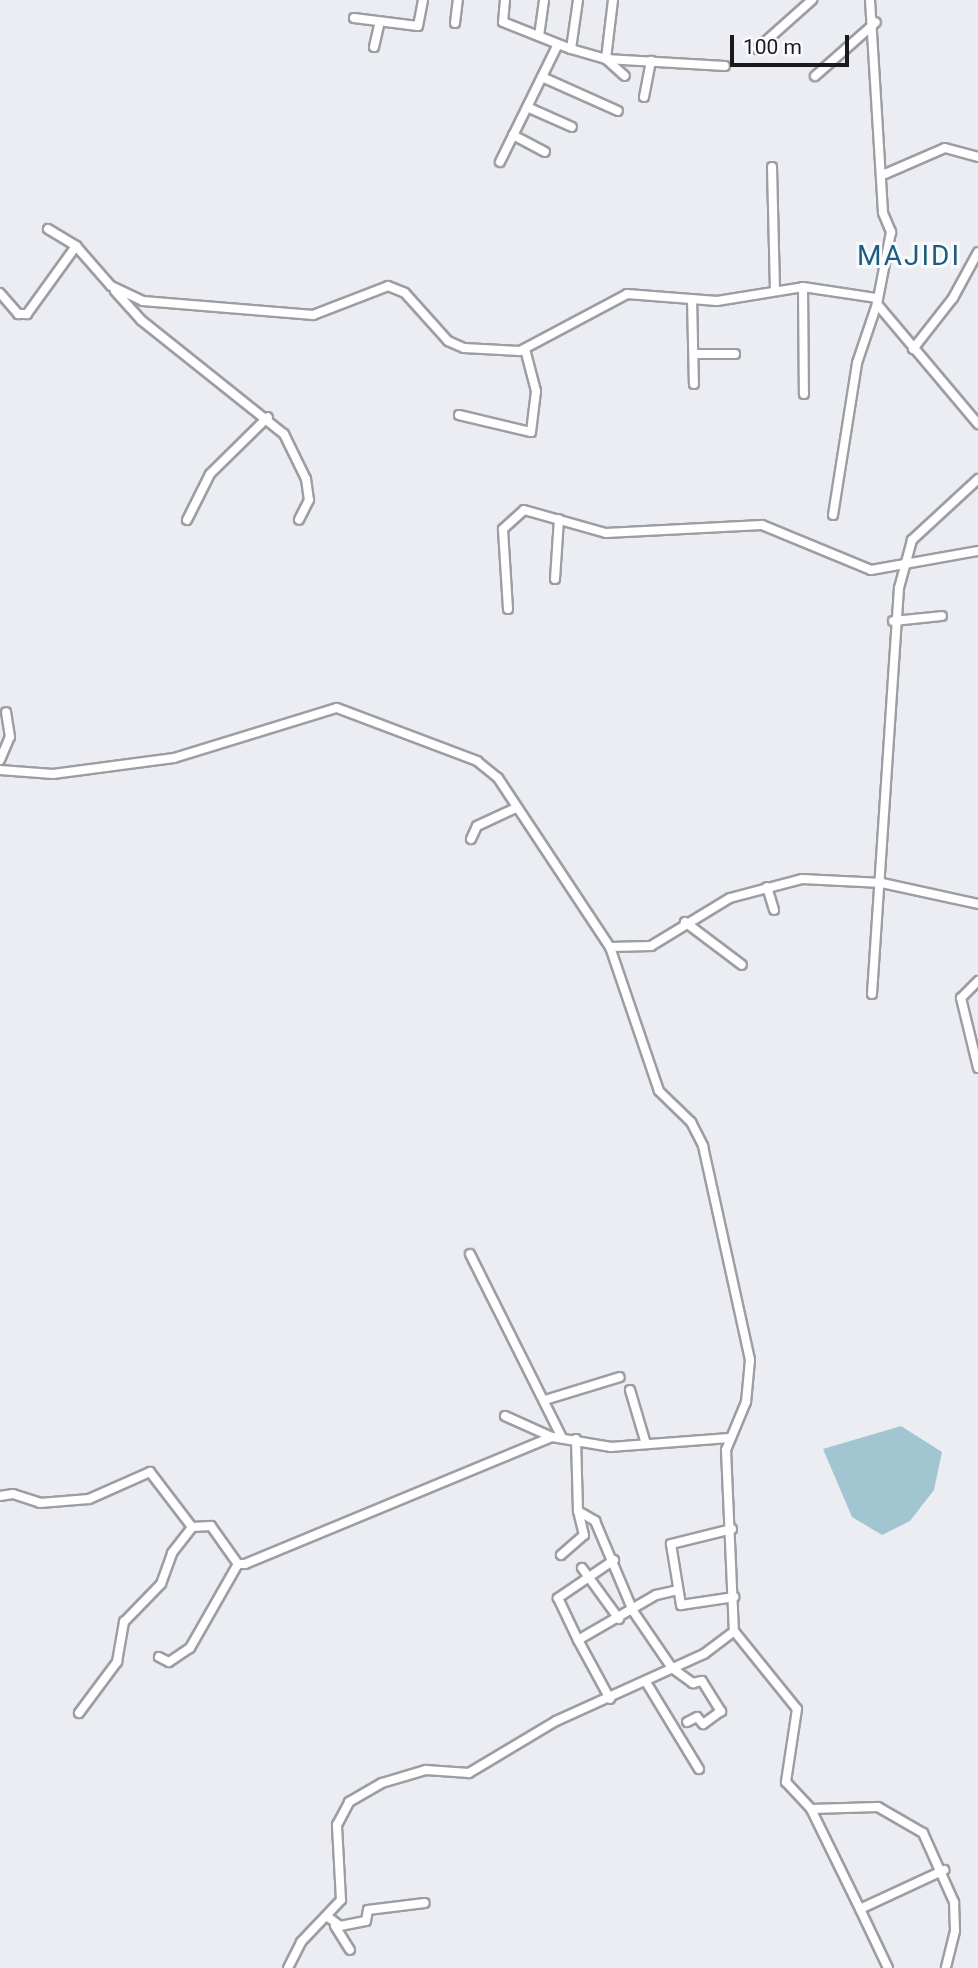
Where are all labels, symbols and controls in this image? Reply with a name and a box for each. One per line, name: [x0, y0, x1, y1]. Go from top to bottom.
scale bar: [733, 21, 852, 65]
text: 100 m: [743, 35, 802, 59]
district label: MAJIDI: [858, 239, 960, 273]

